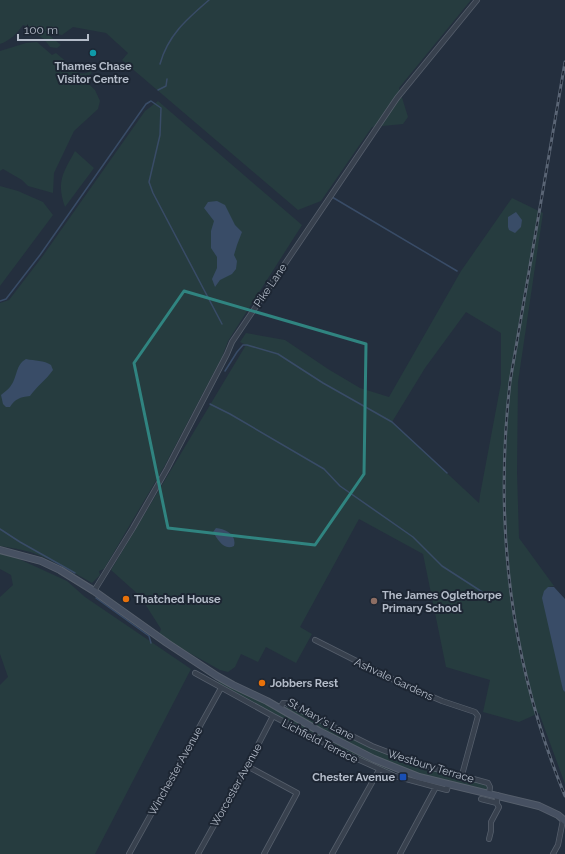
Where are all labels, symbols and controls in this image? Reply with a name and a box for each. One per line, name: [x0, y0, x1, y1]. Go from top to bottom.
scale bar: [18, 16, 88, 42]
text: 100 m: [24, 23, 58, 37]
marker: Thames Chase Visitor Centre: [88, 48, 98, 58]
place label: Thames Chase Visitor Centre: [54, 60, 132, 86]
street label: Pike Lane: [251, 261, 290, 309]
place label: The James Oglethorpe Primary School: [382, 589, 502, 615]
place label: Thatched House: [134, 593, 221, 606]
marker: Thatched House: [121, 594, 131, 604]
marker: The James Oglethorpe Primary School: [369, 596, 379, 606]
street label: Ashvale Gardens: [352, 655, 435, 703]
place label: Jobbers Rest: [270, 677, 339, 690]
marker: Jobbers Rest: [257, 678, 267, 688]
street label: St Mary's Lane: [285, 696, 357, 743]
street label: Lichfield Terrace: [280, 717, 360, 766]
street label: Winchester Avenue: [146, 724, 205, 818]
street label: Worcester Avenue: [208, 741, 265, 829]
street label: Westbury Terrace: [386, 747, 476, 786]
place label: Chester Avenue: [312, 771, 395, 784]
marker: Chester Avenue: [398, 772, 408, 782]

